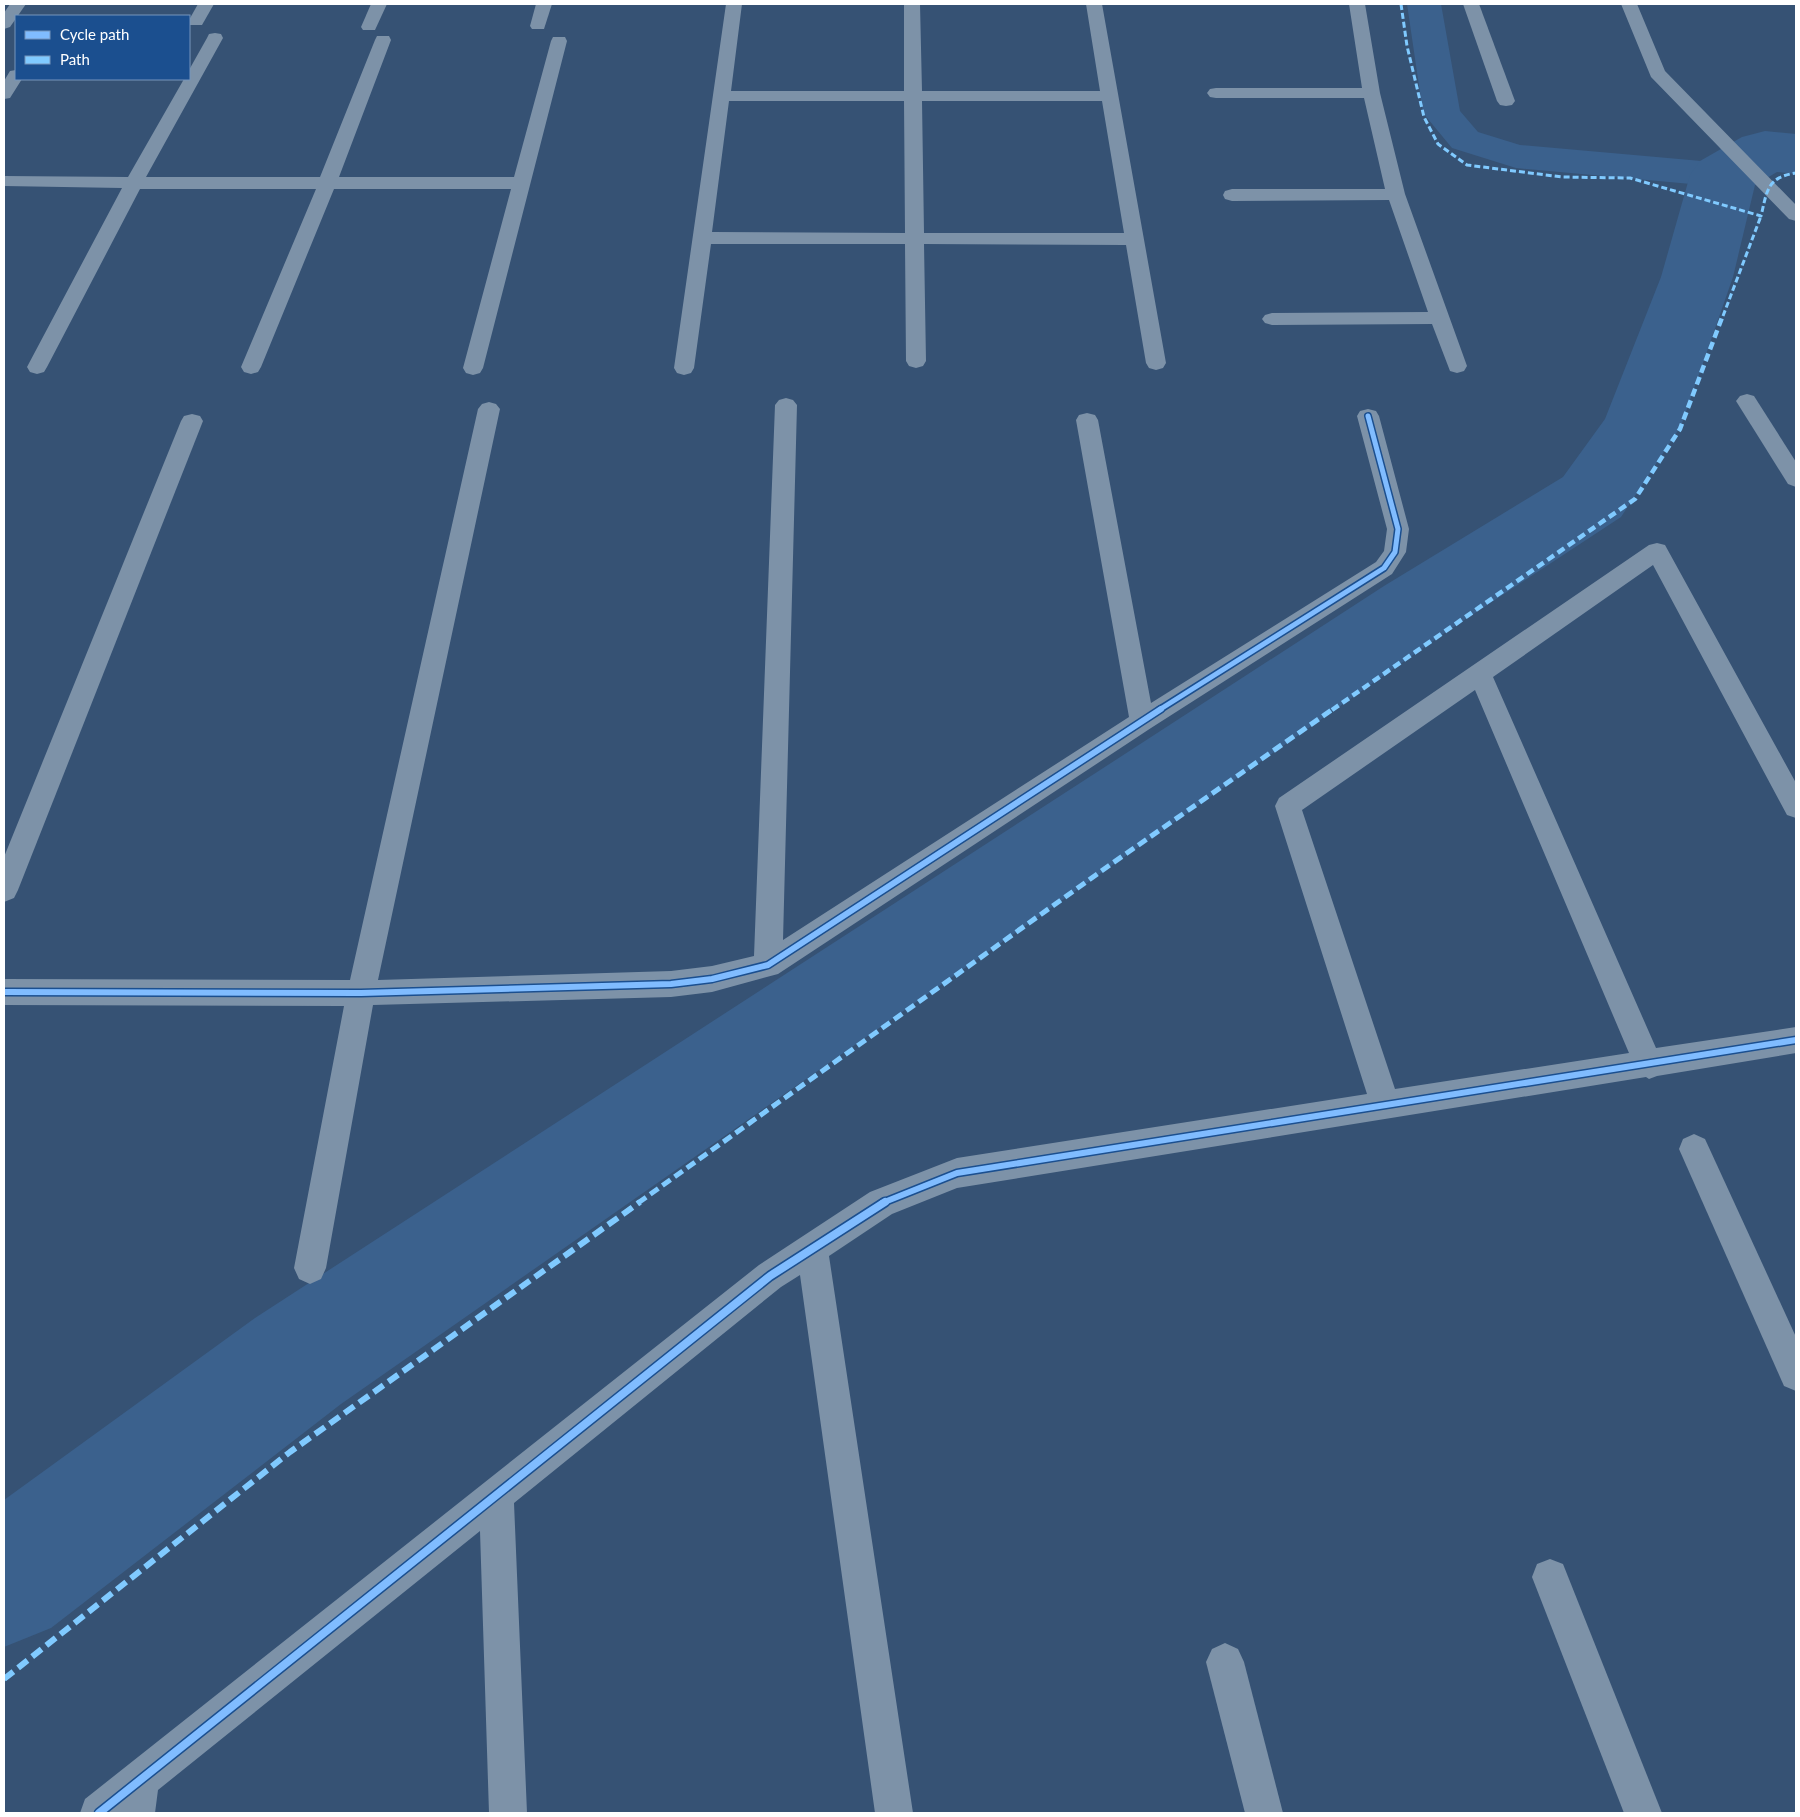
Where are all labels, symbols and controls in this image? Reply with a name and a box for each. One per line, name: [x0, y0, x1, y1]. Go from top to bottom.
legend: [15, 15, 190, 80]
text: Cycle path: [60, 25, 129, 43]
text: Path: [60, 50, 90, 68]

